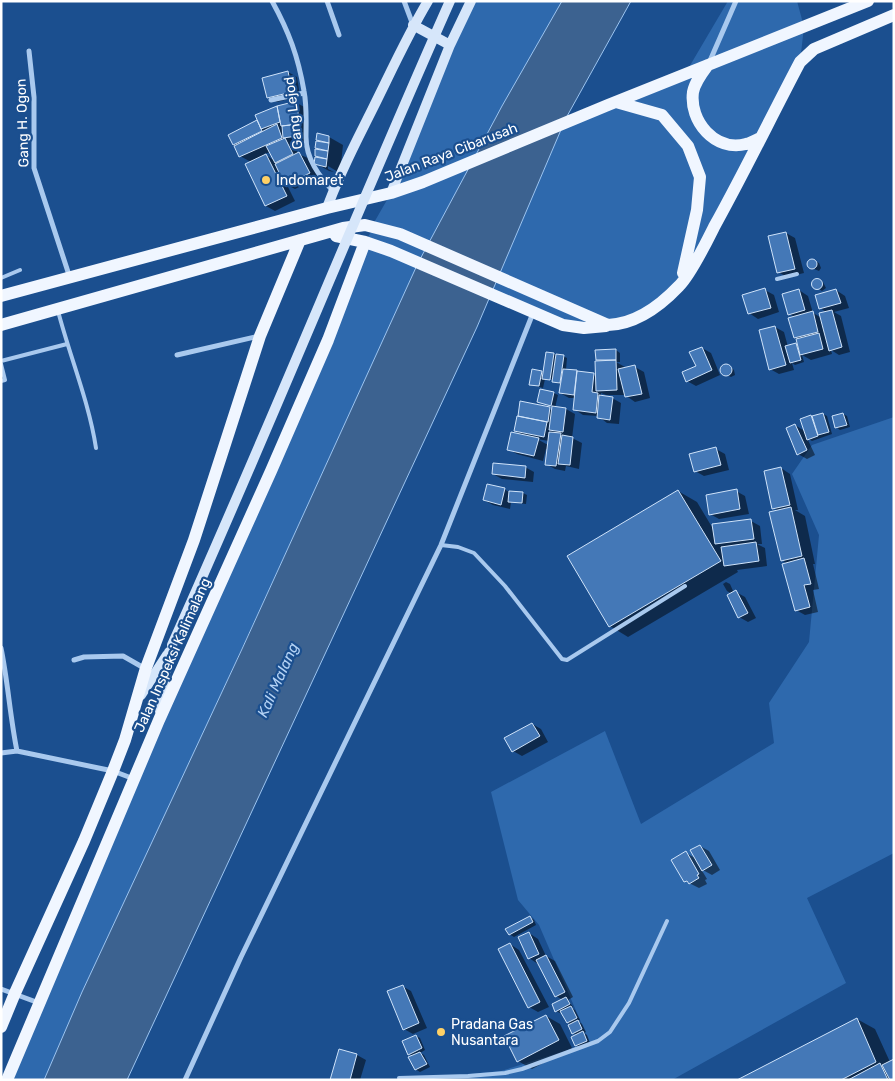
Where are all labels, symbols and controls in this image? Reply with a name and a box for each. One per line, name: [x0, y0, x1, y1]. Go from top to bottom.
street label: Gang Lejod: [281, 76, 306, 150]
street label: Gang H. Ogon: [12, 78, 33, 168]
street label: Jalan Raya Cibarusah: [382, 119, 520, 186]
place label: Indomaret: [276, 172, 344, 189]
marker: Indomaret: [260, 174, 272, 186]
street label: Jalan Inspeksi Kalimalang: [131, 575, 214, 735]
water label: Kali Malang: [254, 640, 303, 720]
place label: Pradana Gas Nusantara: [451, 1016, 533, 1049]
marker: Pradana Gas Nusantara: [435, 1026, 447, 1038]

